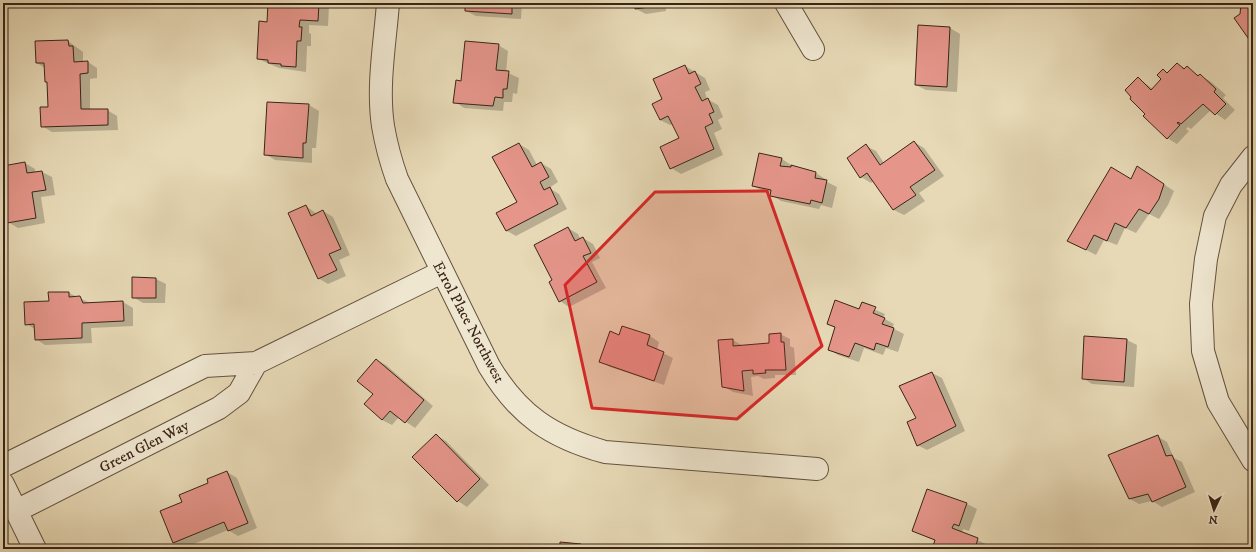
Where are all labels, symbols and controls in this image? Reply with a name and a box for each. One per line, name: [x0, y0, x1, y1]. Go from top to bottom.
street label: Errol Place Northwest: [428, 258, 509, 387]
street label: Green Glen Way: [96, 415, 193, 477]
north arrow: [1194, 490, 1234, 530]
text: N: [1208, 512, 1218, 526]

